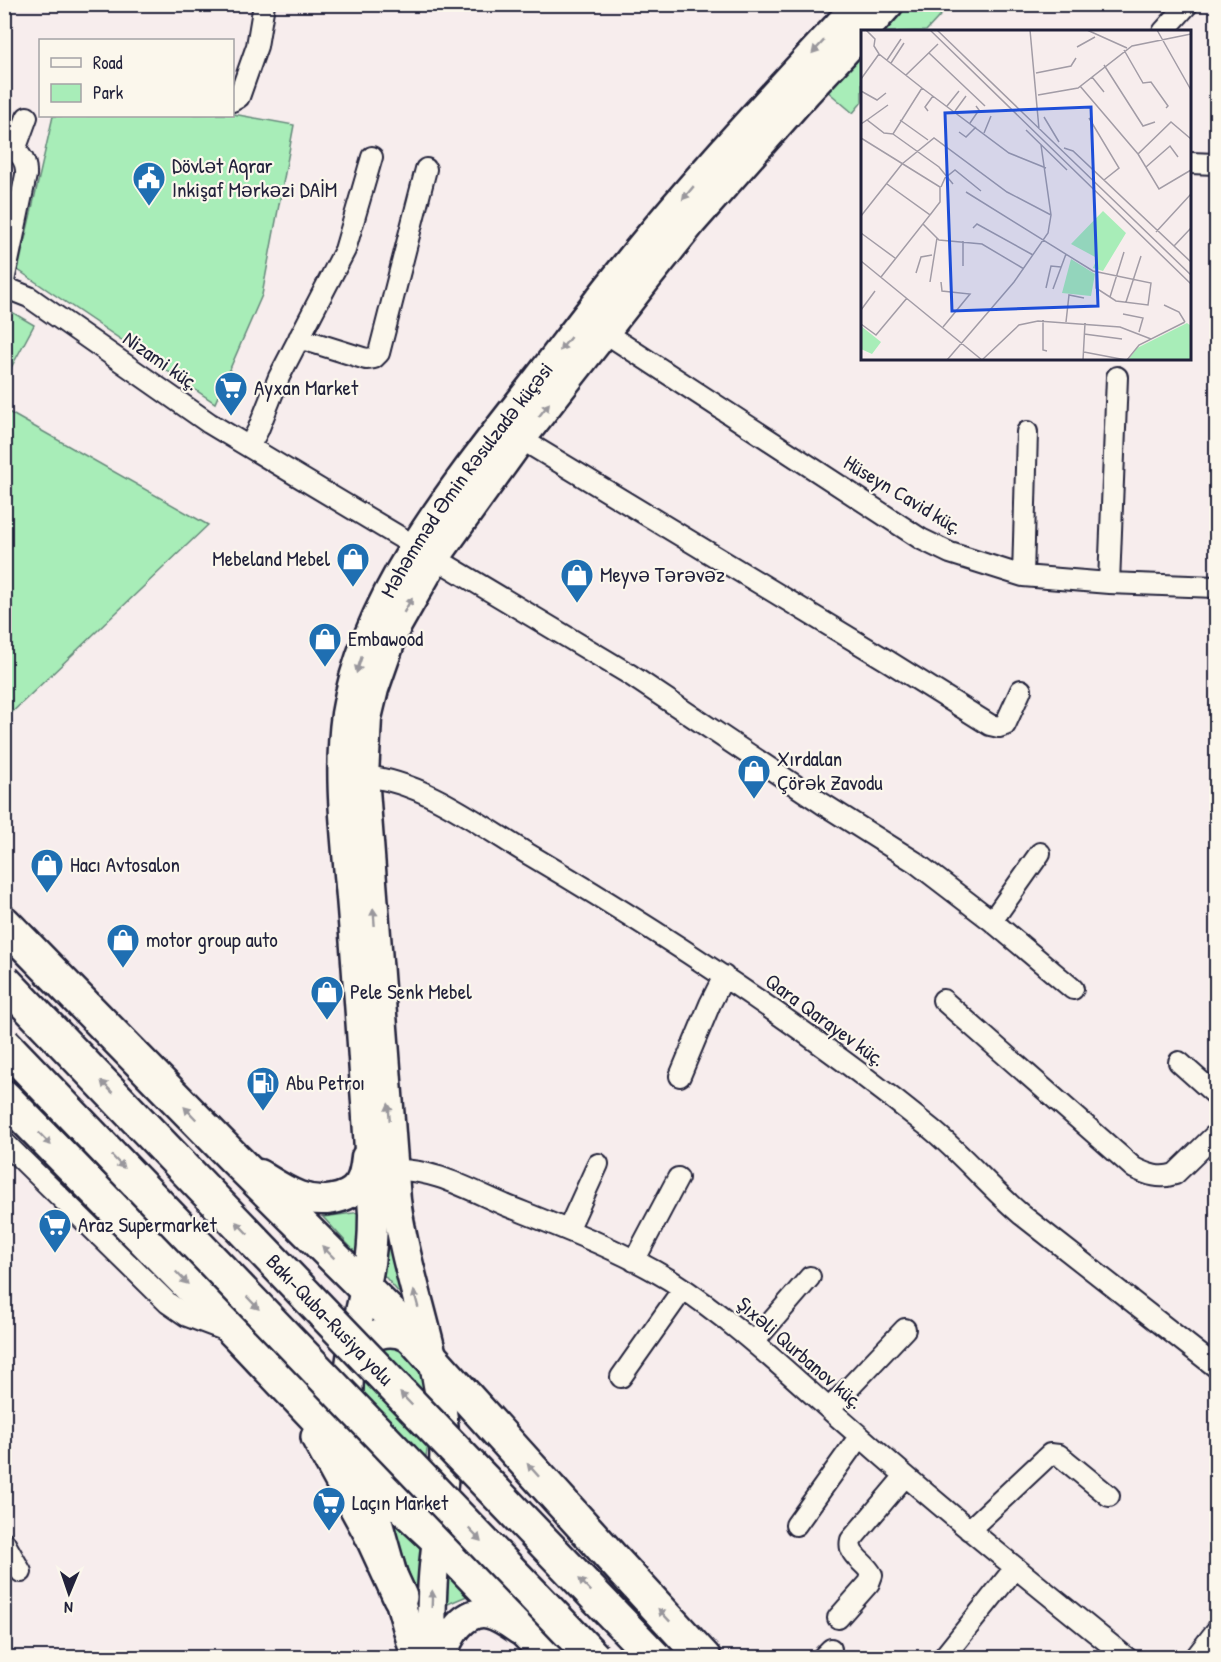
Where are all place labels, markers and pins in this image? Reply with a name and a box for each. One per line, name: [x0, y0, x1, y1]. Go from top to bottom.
place label: Dövlət Aqrar Inkişaf Mərkəzi DAİM: [172, 151, 337, 204]
public building icon: Dövlət Aqrar Inkişaf Mərkəzi DAİM: [131, 160, 167, 207]
supermarket icon: Ayxan Market: [213, 370, 249, 417]
place label: Ayxan Market: [254, 373, 359, 402]
shop icon: Mebeland Mebel: [335, 541, 371, 588]
place label: Mebeland Mebel: [212, 544, 330, 573]
shop icon: Meyvə Tərəvəz: [559, 557, 595, 604]
place label: Meyvə Tərəvəz: [600, 560, 725, 589]
shop icon: Embawood: [307, 621, 343, 668]
place label: Embawood: [348, 624, 423, 653]
place label: Xırdalan Çörək Zavodu: [777, 744, 883, 797]
shop icon: Xırdalan Çörək Zavodu: [736, 753, 772, 800]
shop icon: Hacı Avtosalon: [29, 847, 65, 894]
place label: Hacı Avtosalon: [70, 850, 180, 879]
shop icon: motor group auto: [105, 922, 141, 969]
place label: motor group auto: [146, 925, 278, 954]
shop icon: Pele Senk Mebel: [309, 974, 345, 1021]
place label: Pele Senk Mebel: [350, 977, 472, 1006]
fuel station icon: Abu Petroı: [245, 1065, 281, 1112]
place label: Abu Petroı: [286, 1068, 365, 1097]
supermarket icon: Araz Supermarket: [37, 1207, 73, 1254]
place label: Araz Supermarket: [78, 1210, 218, 1239]
supermarket icon: Laçın Market: [311, 1485, 347, 1532]
place label: Laçın Market: [352, 1488, 449, 1517]

